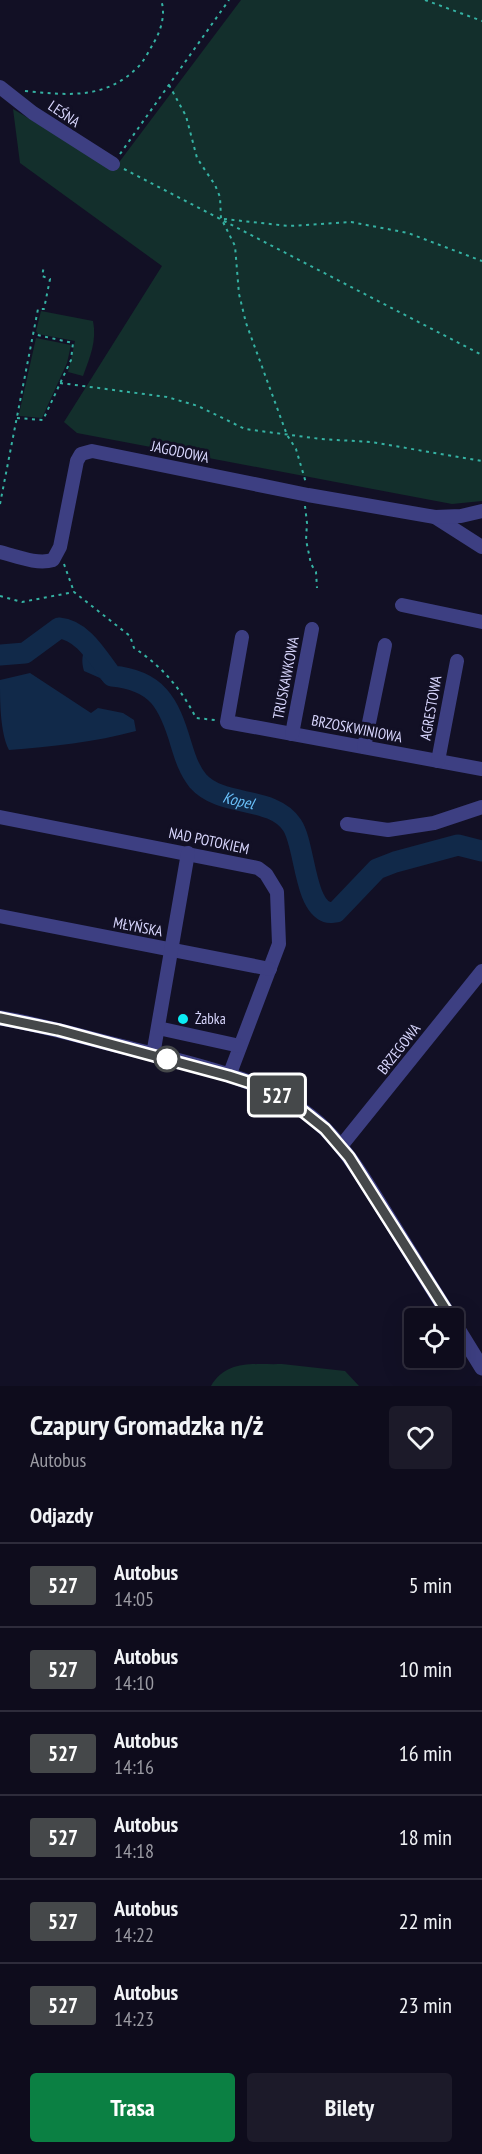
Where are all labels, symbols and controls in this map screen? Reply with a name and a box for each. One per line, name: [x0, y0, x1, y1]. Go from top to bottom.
street label: LEŚNA: [45, 96, 85, 132]
street label: JAGODOWA: [148, 436, 212, 467]
street label: TRUSKAWKOWA: [268, 634, 303, 721]
street label: AGRESTOWA: [415, 673, 446, 742]
street label: BRZOSKWINIOWA: [310, 710, 405, 747]
water label: Kopel: [221, 787, 258, 814]
street label: NAD POTOKIEM: [167, 823, 251, 858]
street label: MŁYŃSKA: [112, 912, 165, 941]
place label: Żabka: [195, 1009, 226, 1028]
marker: Żabka: [176, 1012, 190, 1026]
street label: BRZEGOWA: [373, 1019, 425, 1078]
unlabelled marker: [154, 1046, 180, 1072]
line badge: 527: [242, 1076, 312, 1114]
text: 527: [262, 1082, 292, 1109]
map controls: [404, 1308, 464, 1368]
button: locate: [404, 1308, 464, 1368]
text: Czapury Gromadzka n/ż: [30, 1406, 263, 1443]
button: heart: [389, 1406, 452, 1469]
text: Autobus: [30, 1447, 86, 1473]
text: Odjazdy: [30, 1501, 93, 1529]
text: Autobus: [114, 1558, 178, 1586]
text: 5 min: [409, 1571, 452, 1599]
text: 527: [48, 1572, 78, 1599]
text: 14:05: [114, 1586, 154, 1612]
text: Autobus: [114, 1642, 178, 1670]
text: 10 min: [399, 1655, 452, 1683]
text: 527: [48, 1656, 78, 1683]
text: 14:10: [114, 1670, 154, 1696]
text: Autobus: [114, 1726, 178, 1754]
text: 16 min: [399, 1739, 452, 1767]
text: 527: [48, 1740, 78, 1767]
text: 14:16: [114, 1754, 154, 1780]
text: Autobus: [114, 1810, 178, 1838]
text: 18 min: [399, 1823, 452, 1851]
text: 527: [48, 1824, 78, 1851]
text: 14:18: [114, 1838, 154, 1864]
text: Autobus: [114, 1894, 178, 1922]
text: 22 min: [399, 1907, 452, 1935]
text: 527: [48, 1908, 78, 1935]
text: 14:22: [114, 1922, 154, 1948]
text: Autobus: [114, 1978, 178, 2006]
text: 23 min: [399, 1991, 452, 2019]
text: 527: [48, 1992, 78, 2019]
text: 14:23: [114, 2006, 154, 2032]
button: Trasa: [30, 2073, 235, 2142]
button: Bilety: [247, 2073, 452, 2142]

